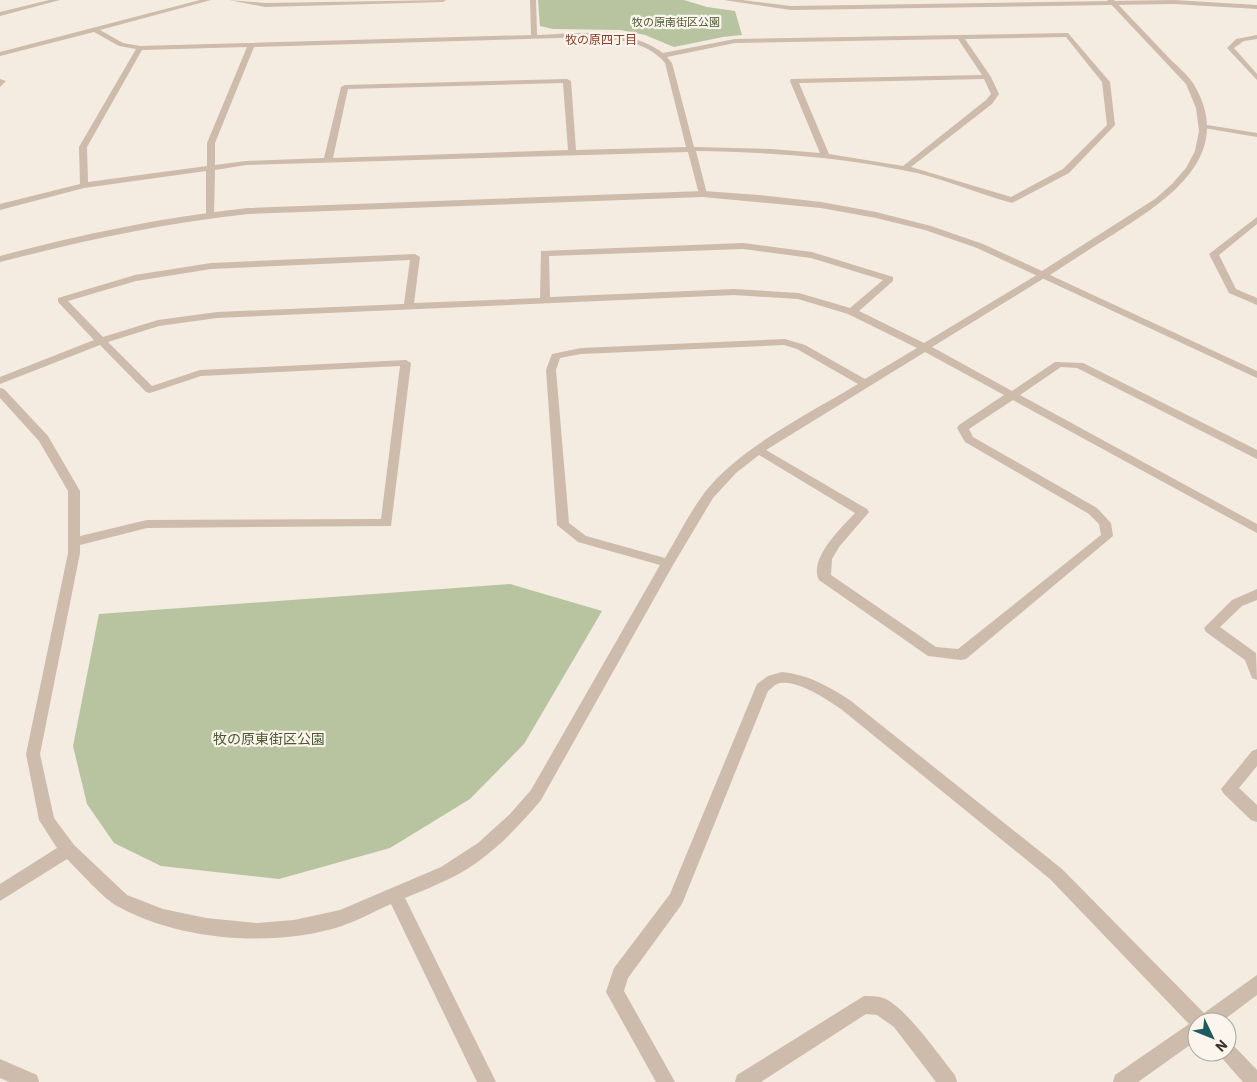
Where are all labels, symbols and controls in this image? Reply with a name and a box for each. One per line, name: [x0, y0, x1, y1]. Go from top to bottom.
park label: 牧の原南街区公園: [632, 15, 720, 29]
district label: 牧の原四丁目: [565, 32, 637, 47]
park label: 牧の原東街区公園: [213, 730, 325, 748]
north arrow: [1187, 1012, 1237, 1062]
text: N: [1211, 1036, 1232, 1056]

